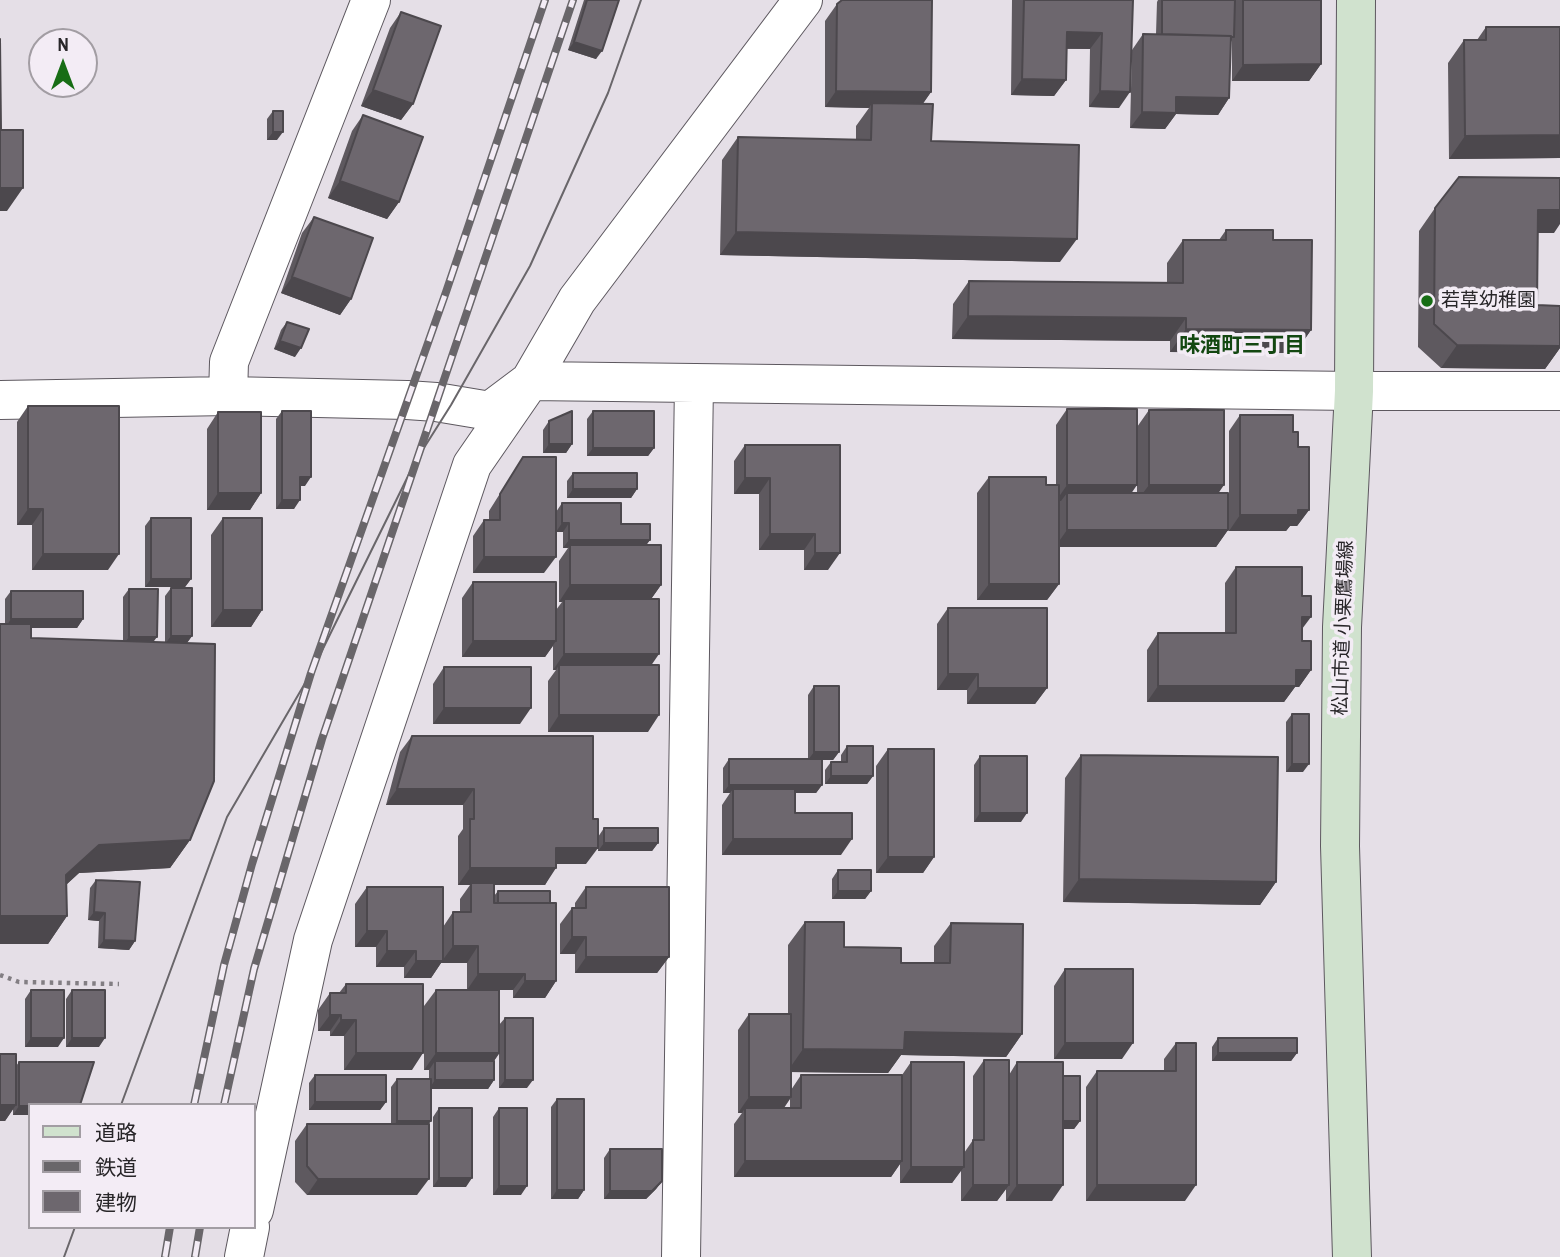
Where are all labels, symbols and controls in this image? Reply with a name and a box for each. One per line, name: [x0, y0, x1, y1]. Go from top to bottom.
north arrow: [28, 28, 98, 98]
text: N: [57, 31, 69, 57]
place label: 若草幼稚園: [1441, 290, 1536, 312]
marker: 若草幼稚園: [1419, 293, 1435, 309]
district label: 味酒町三丁目: [1179, 333, 1305, 359]
street label: 松山市道 小栗鷹場線: [1330, 540, 1358, 716]
legend: [28, 1103, 256, 1229]
text: 道路: [95, 1118, 137, 1147]
text: 鉄道: [95, 1153, 137, 1182]
text: 建物: [95, 1188, 137, 1217]

